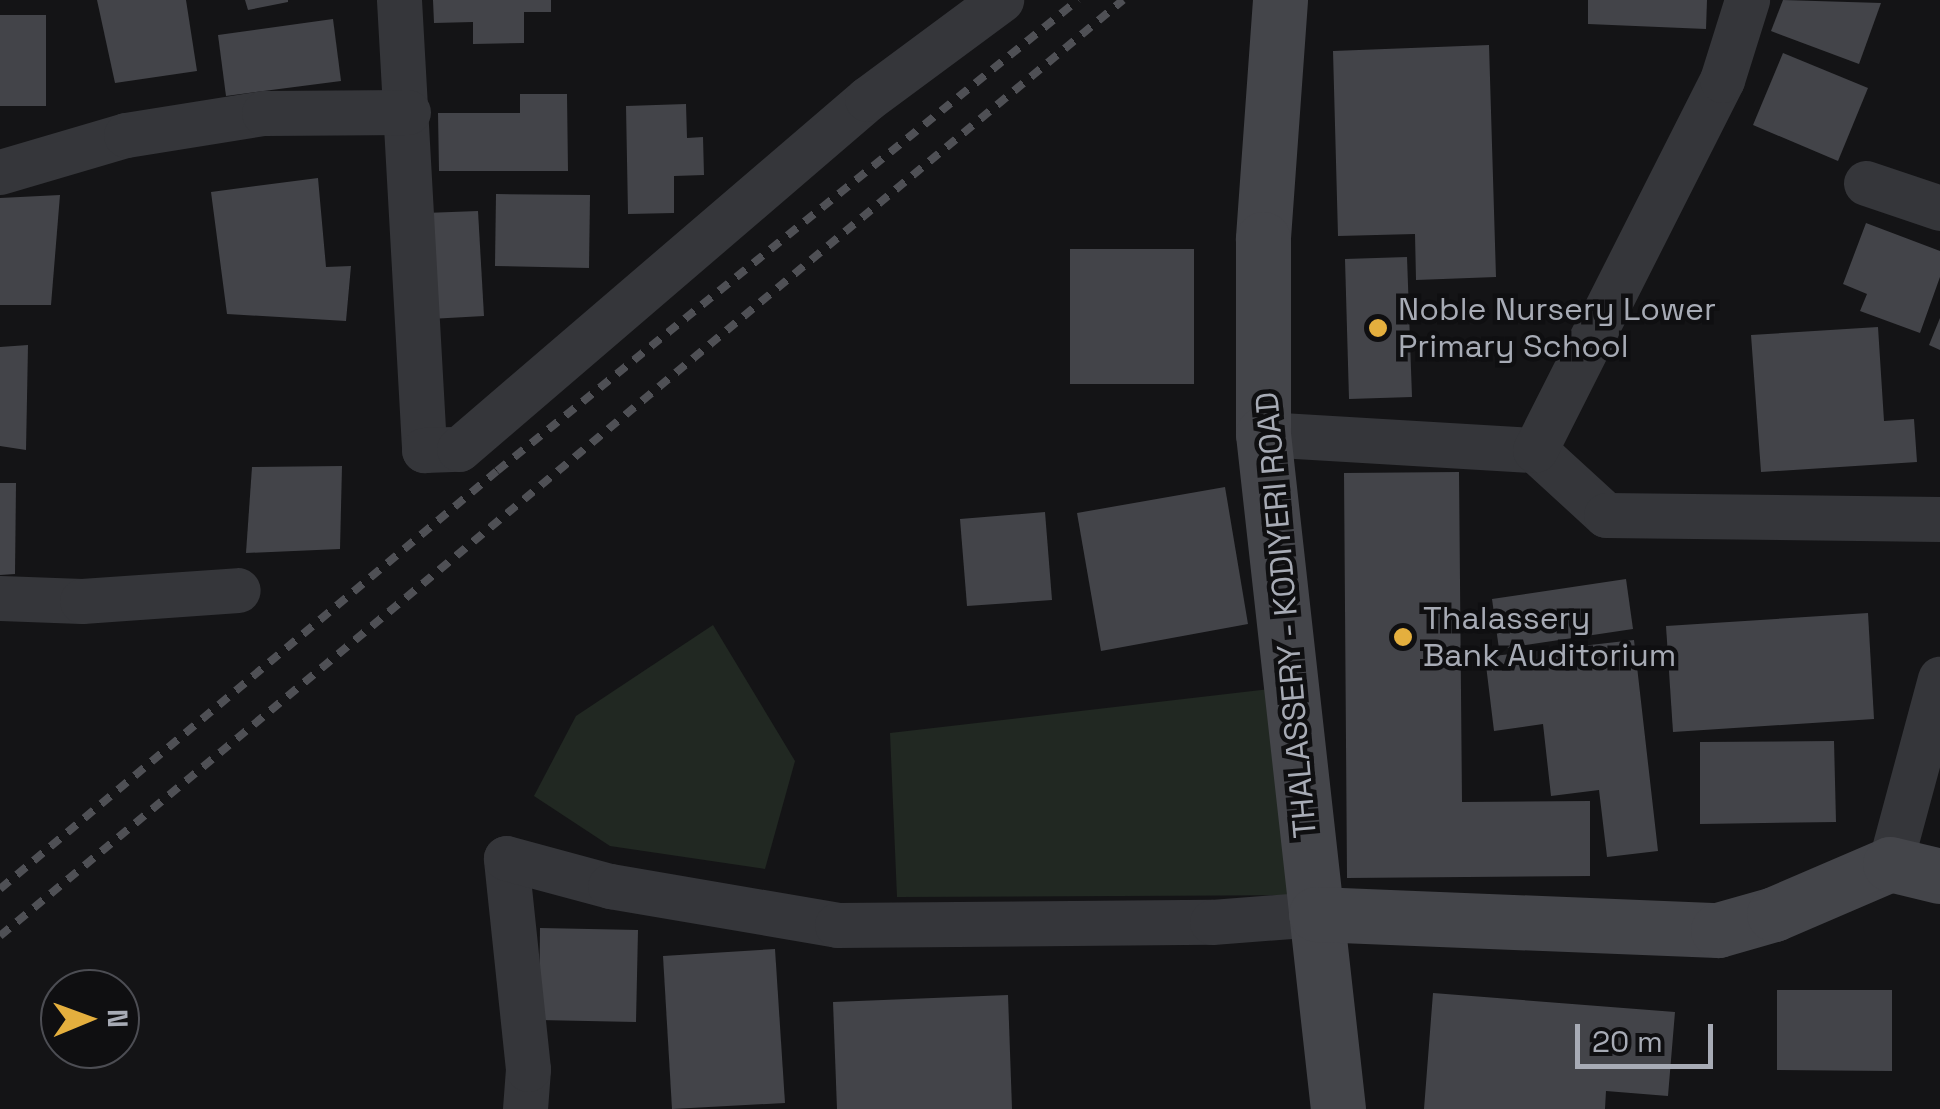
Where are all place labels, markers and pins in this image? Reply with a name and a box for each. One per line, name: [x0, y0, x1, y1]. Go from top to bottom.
place label: Noble Nursery Lower Primary School: [1398, 291, 1716, 366]
marker: Noble Nursery Lower Primary School: [1367, 317, 1389, 339]
place label: Thalassery Bank Auditorium: [1423, 600, 1677, 675]
marker: Thalassery Bank Auditorium: [1392, 626, 1414, 648]

